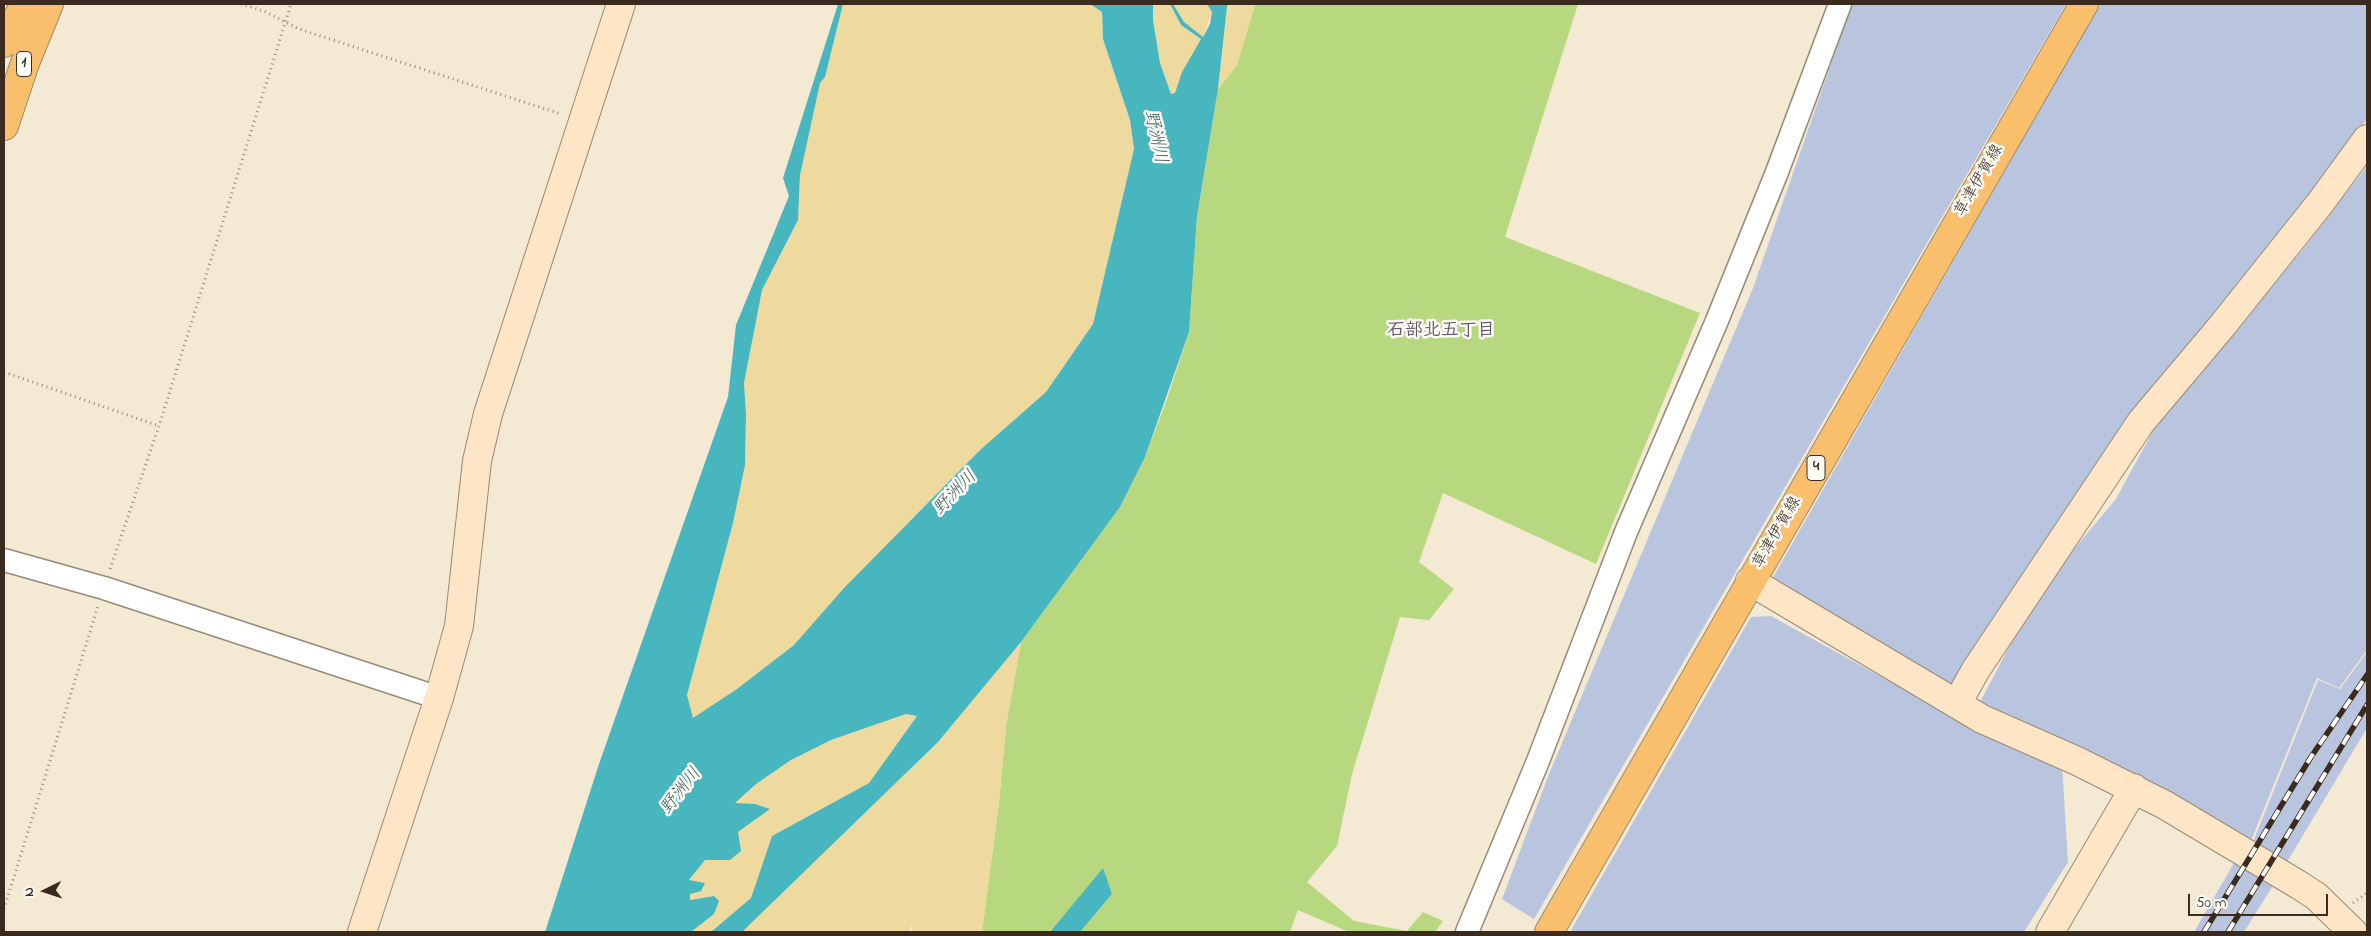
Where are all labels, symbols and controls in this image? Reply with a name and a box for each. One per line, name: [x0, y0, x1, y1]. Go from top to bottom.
road number: 1: [16, 52, 32, 76]
water label: 野洲川: [1138, 108, 1170, 166]
street label: 草津伊賀線: [1952, 142, 2008, 220]
district label: 石部北五丁目: [1387, 321, 1495, 343]
road number: 4: [1807, 456, 1825, 480]
water label: 野洲川: [929, 467, 983, 521]
street label: 草津伊賀線: [1750, 494, 1806, 572]
water label: 野洲川: [657, 764, 707, 820]
north arrow: [20, 866, 70, 916]
scale bar: [2191, 884, 2331, 916]
text: N: [19, 887, 40, 898]
text: 50 m: [2196, 892, 2226, 914]

